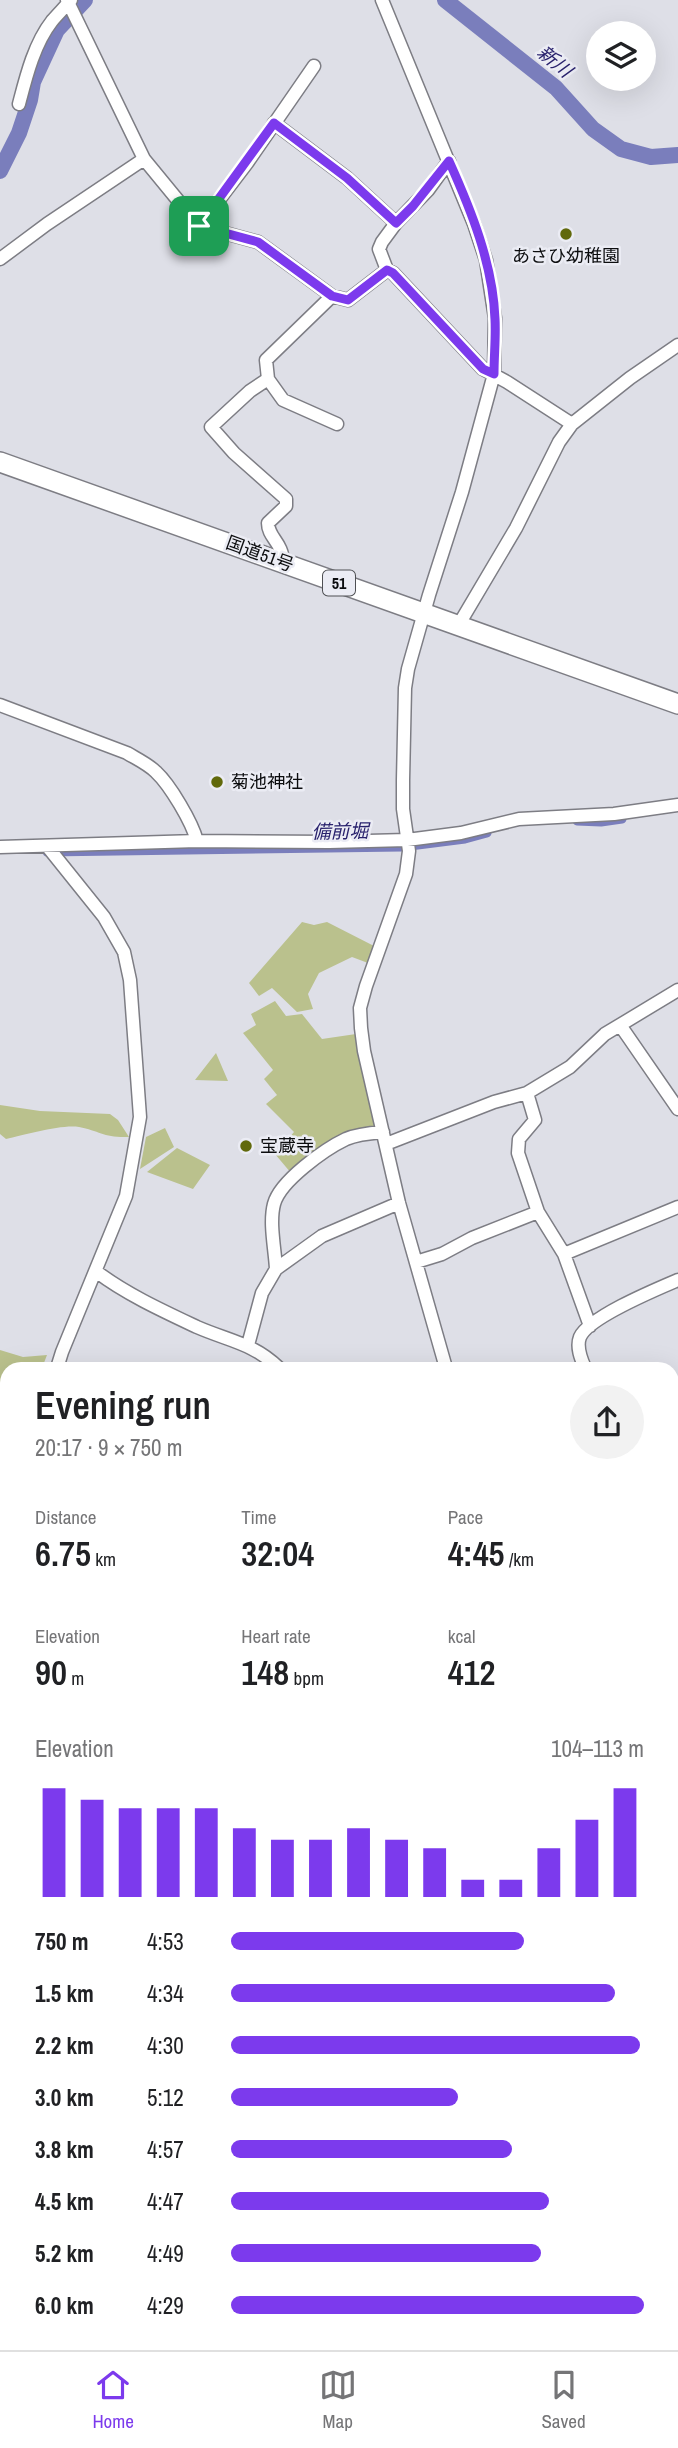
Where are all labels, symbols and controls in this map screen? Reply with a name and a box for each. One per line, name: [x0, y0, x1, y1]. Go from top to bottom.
map controls: [586, 21, 656, 91]
button: layers: [586, 21, 656, 91]
water label: 新川: [532, 39, 579, 84]
pin: [169, 196, 229, 256]
icon: arrive: [180, 207, 218, 245]
marker: あさひ幼稚園: [558, 226, 574, 242]
place label: あさひ幼稚園: [512, 243, 620, 268]
street label: 国道51号: [223, 530, 298, 577]
road number: 51: [323, 570, 355, 596]
place label: 菊池神社: [231, 769, 303, 794]
marker: 菊池神社: [209, 774, 225, 790]
water label: 備前堀: [311, 817, 372, 844]
place label: 宝蔵寺: [260, 1133, 314, 1158]
marker: 宝蔵寺: [238, 1138, 254, 1154]
text: Evening run: [35, 1380, 211, 1431]
button: share: [570, 1385, 644, 1459]
text: 20:17 · 9 × 750 m: [35, 1432, 182, 1463]
text: Distance: [35, 1504, 96, 1530]
text: Time: [241, 1504, 276, 1530]
text: Pace: [448, 1504, 483, 1530]
text: 6.75: [35, 1530, 91, 1577]
text: 32:04: [241, 1530, 314, 1577]
text: 4:45: [448, 1530, 505, 1577]
text: km: [91, 1546, 116, 1572]
text: /km: [505, 1546, 534, 1572]
text: Elevation: [35, 1623, 100, 1649]
text: Heart rate: [241, 1623, 311, 1649]
text: kcal: [448, 1623, 475, 1649]
text: 90: [35, 1649, 67, 1696]
text: 148: [241, 1649, 289, 1696]
text: 412: [448, 1649, 496, 1696]
text: m: [67, 1665, 84, 1691]
text: bpm: [289, 1665, 324, 1691]
text: Elevation: [35, 1733, 114, 1764]
text: 104–113 m: [551, 1733, 644, 1764]
text: 750 m: [35, 1926, 88, 1957]
text: 4:53: [147, 1926, 184, 1957]
text: 1.5 km: [35, 1978, 94, 2009]
text: 4:34: [147, 1978, 184, 2009]
text: 2.2 km: [35, 2030, 94, 2061]
text: 4:30: [147, 2030, 184, 2061]
text: 3.0 km: [35, 2082, 94, 2113]
text: 5:12: [147, 2082, 184, 2113]
text: 3.8 km: [35, 2134, 94, 2165]
text: 4:57: [147, 2134, 184, 2165]
text: 4.5 km: [35, 2186, 94, 2217]
text: 4:47: [147, 2186, 184, 2217]
text: 5.2 km: [35, 2238, 94, 2269]
text: 4:49: [147, 2238, 184, 2269]
text: 6.0 km: [35, 2290, 94, 2321]
text: 4:29: [147, 2290, 184, 2321]
tab: Home: [92, 2366, 134, 2434]
tab: Map: [319, 2366, 357, 2434]
tab: Saved: [541, 2366, 586, 2434]

